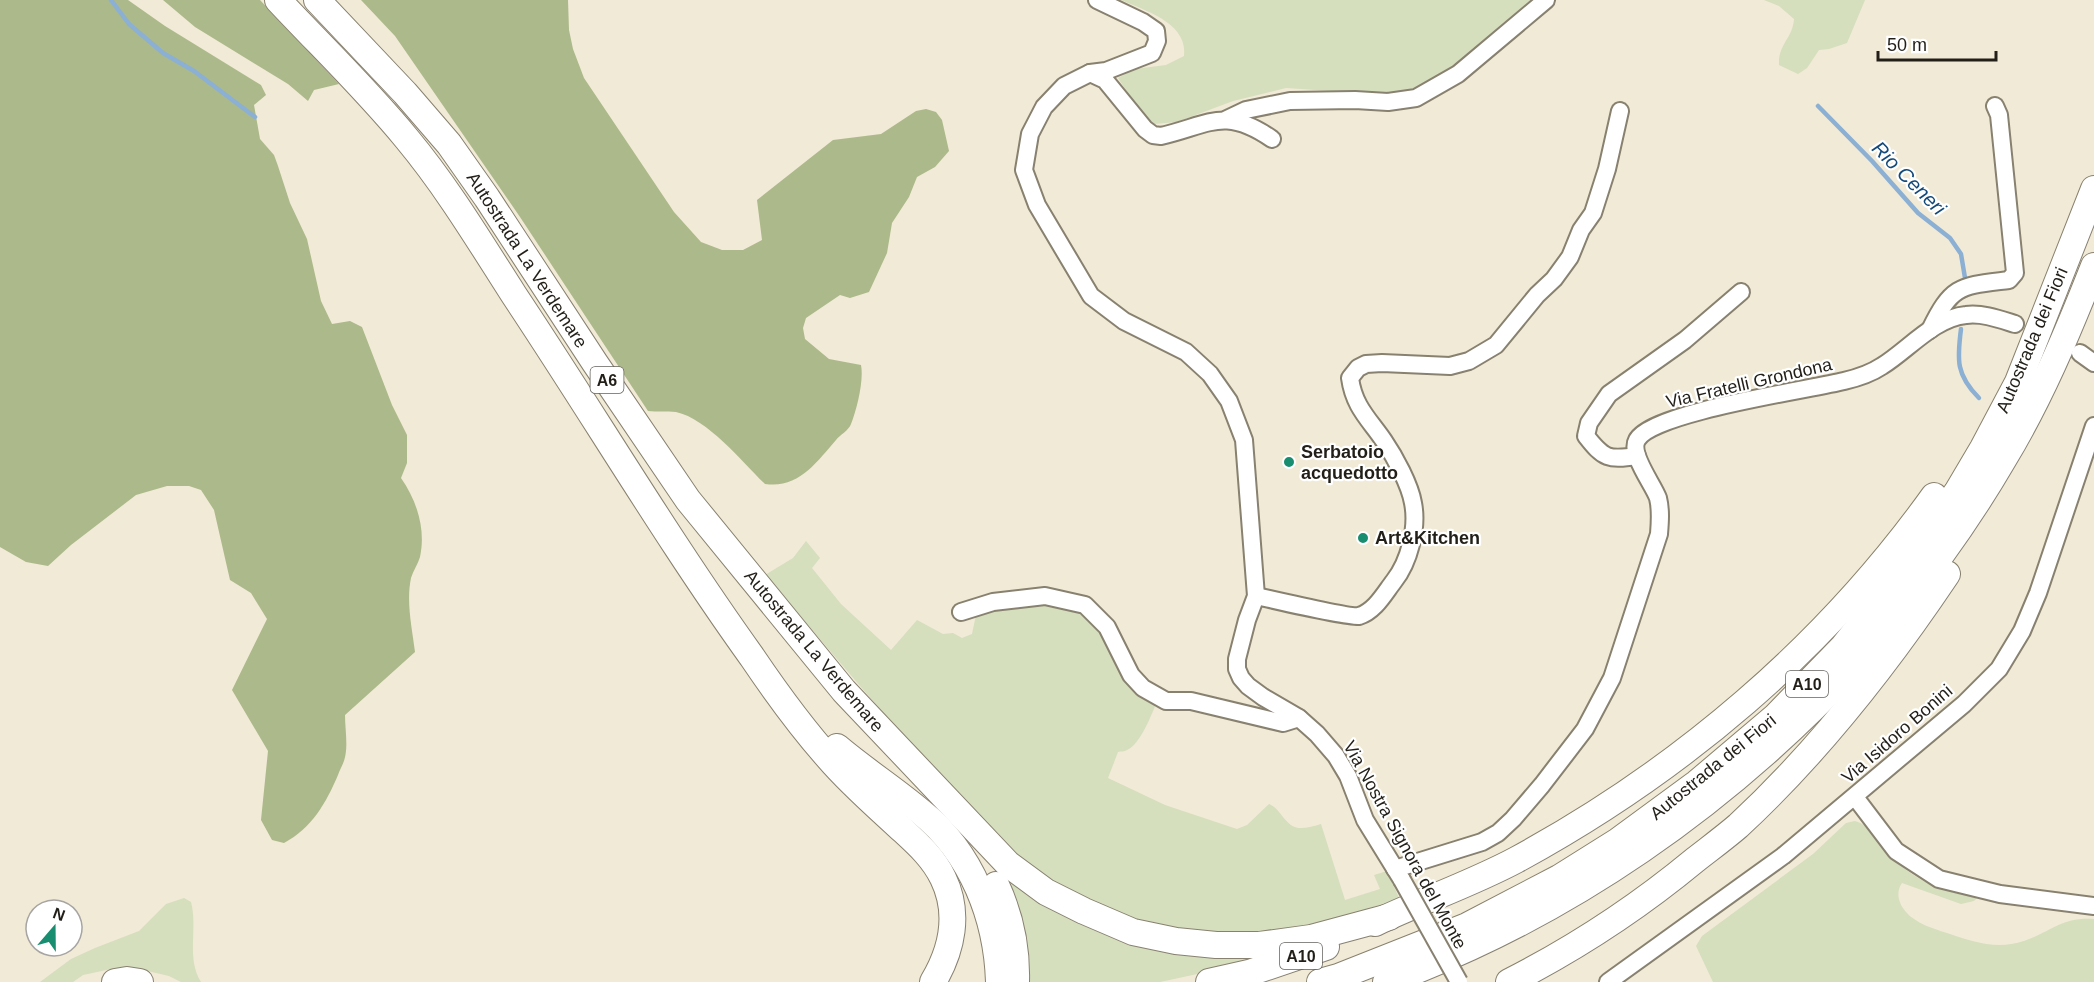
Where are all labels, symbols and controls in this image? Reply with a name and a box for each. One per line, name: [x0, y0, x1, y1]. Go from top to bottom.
scale bar: [1878, 24, 1996, 62]
text: 50 m: [1887, 35, 1927, 55]
water label: Rio Ceneri: [1868, 137, 1951, 220]
street label: Autostrada La Verdemare: [463, 169, 591, 351]
street label: Autostrada dei Fiori: [1992, 264, 2072, 416]
street label: Via Fratelli Grondona: [1664, 354, 1835, 412]
road number: A6: [590, 367, 624, 393]
place label: Serbatoio acquedotto: [1301, 442, 1398, 483]
marker: Serbatoio acquedotto: [1282, 455, 1296, 469]
place label: Art&Kitchen: [1375, 528, 1480, 548]
marker: Art&Kitchen: [1356, 531, 1370, 545]
street label: Autostrada La Verdemare: [740, 566, 888, 736]
road number: A10: [1786, 671, 1828, 697]
street label: Via Isidoro Bonini: [1838, 681, 1956, 787]
street label: Autostrada dei Fiori: [1646, 710, 1780, 824]
street label: Via Nostra Signora del Monte: [1339, 737, 1471, 953]
north arrow: [24, 898, 84, 958]
text: N: [51, 904, 67, 924]
road number: A10: [1280, 943, 1322, 969]

